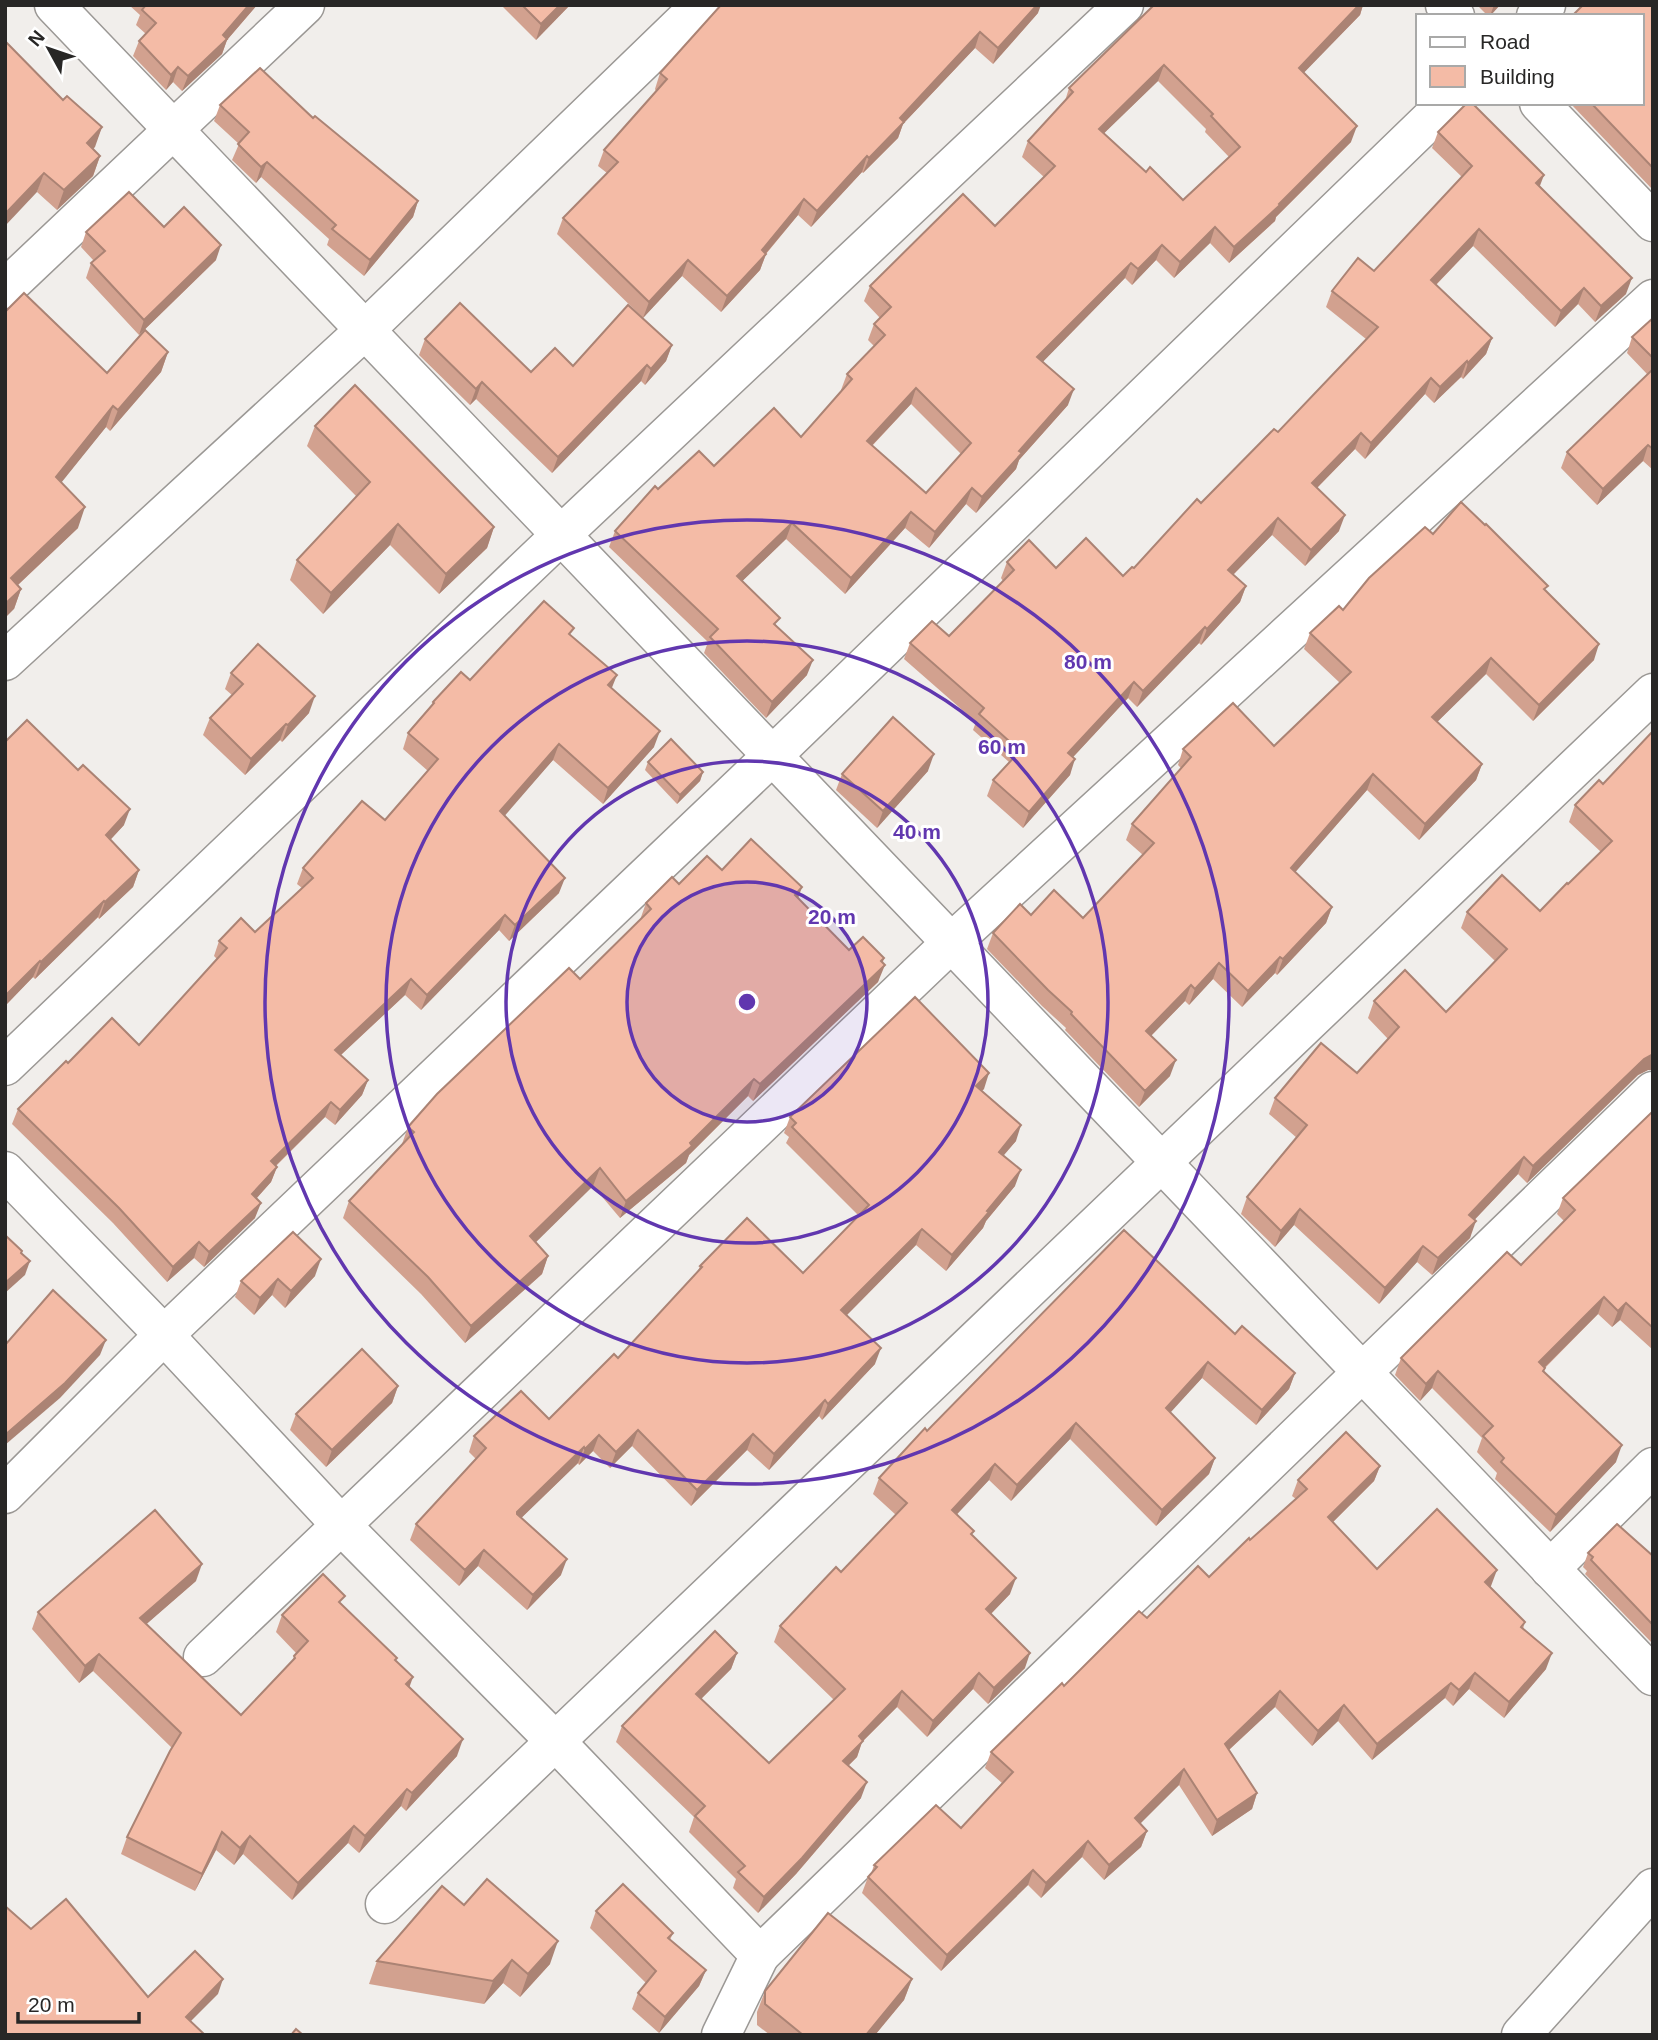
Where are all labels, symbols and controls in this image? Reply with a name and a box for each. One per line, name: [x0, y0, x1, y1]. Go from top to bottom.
north arrow: [14, 14, 84, 84]
legend: [1416, 14, 1644, 105]
text: N: [24, 26, 49, 50]
text: Road: [1480, 30, 1530, 53]
text: Building: [1480, 65, 1555, 88]
text: 80 m: [1064, 650, 1112, 673]
text: 60 m: [978, 735, 1026, 758]
text: 40 m: [893, 820, 941, 843]
text: 20 m: [808, 905, 856, 928]
centre of rings: [735, 990, 759, 1014]
scale bar: [18, 1980, 138, 2024]
text: 20 m: [28, 1993, 75, 2016]

